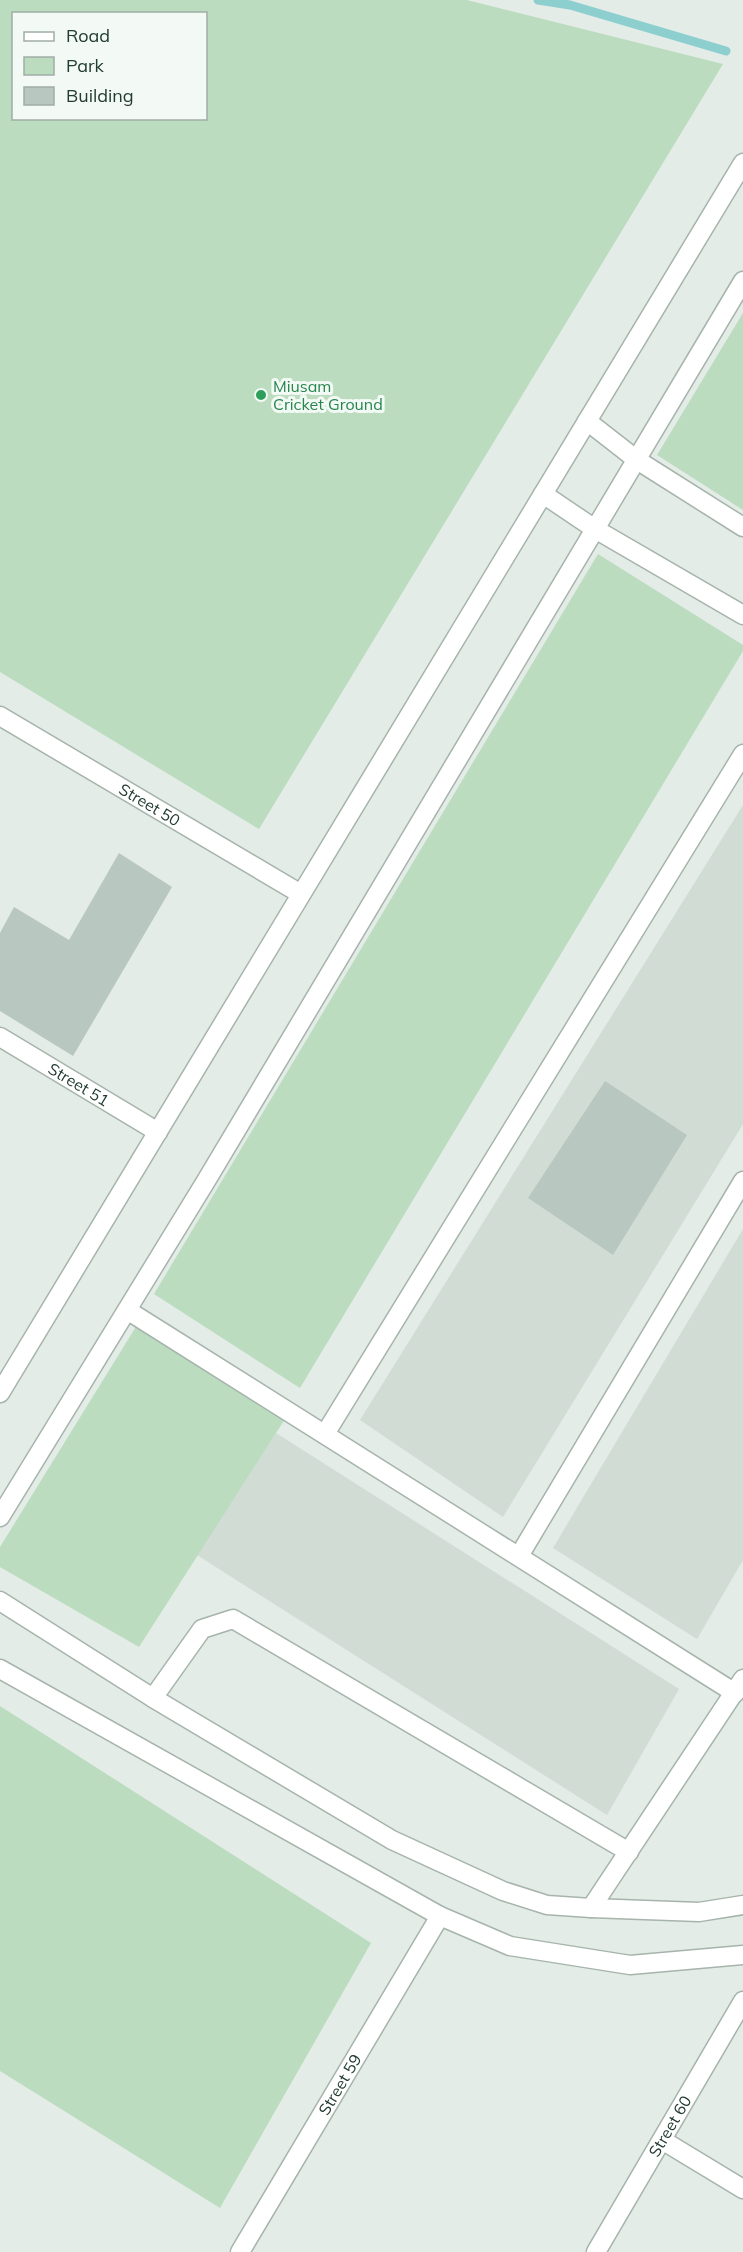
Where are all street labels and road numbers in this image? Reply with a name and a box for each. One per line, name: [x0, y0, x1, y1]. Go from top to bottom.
street label: Street 50: [116, 779, 184, 830]
street label: Street 51: [45, 1058, 113, 1110]
street label: Street 59: [314, 2050, 366, 2119]
street label: Street 60: [644, 2092, 696, 2160]

